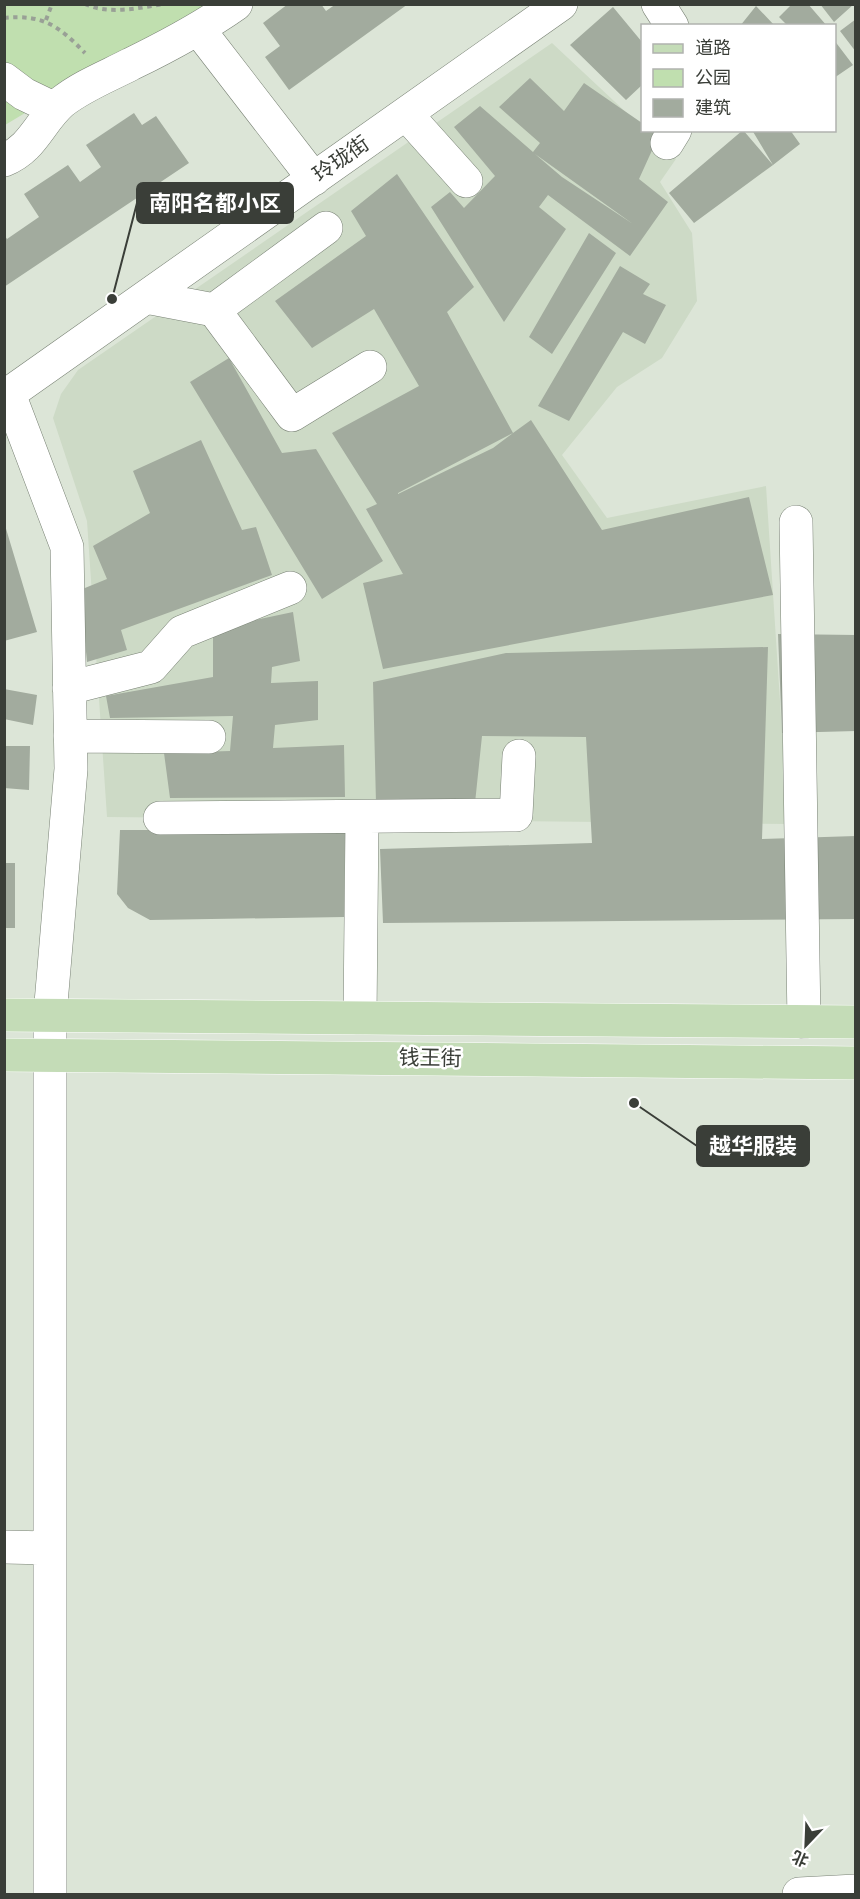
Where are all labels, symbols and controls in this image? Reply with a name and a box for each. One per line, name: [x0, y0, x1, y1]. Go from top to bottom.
legend: [641, 24, 836, 132]
text: 道路: [695, 37, 731, 58]
text: 公园: [695, 67, 731, 88]
text: 建筑: [695, 97, 731, 118]
street label: 玲珑街: [308, 130, 373, 186]
callout: 南阳名都小区: [137, 183, 293, 223]
text: 南阳名都小区: [149, 190, 281, 216]
street label: 钱王街: [398, 1044, 462, 1070]
callout: 越华服装: [697, 1126, 809, 1166]
text: 越华服装: [709, 1133, 797, 1159]
north arrow: [776, 1815, 836, 1875]
text: 北: [789, 1847, 811, 1870]

